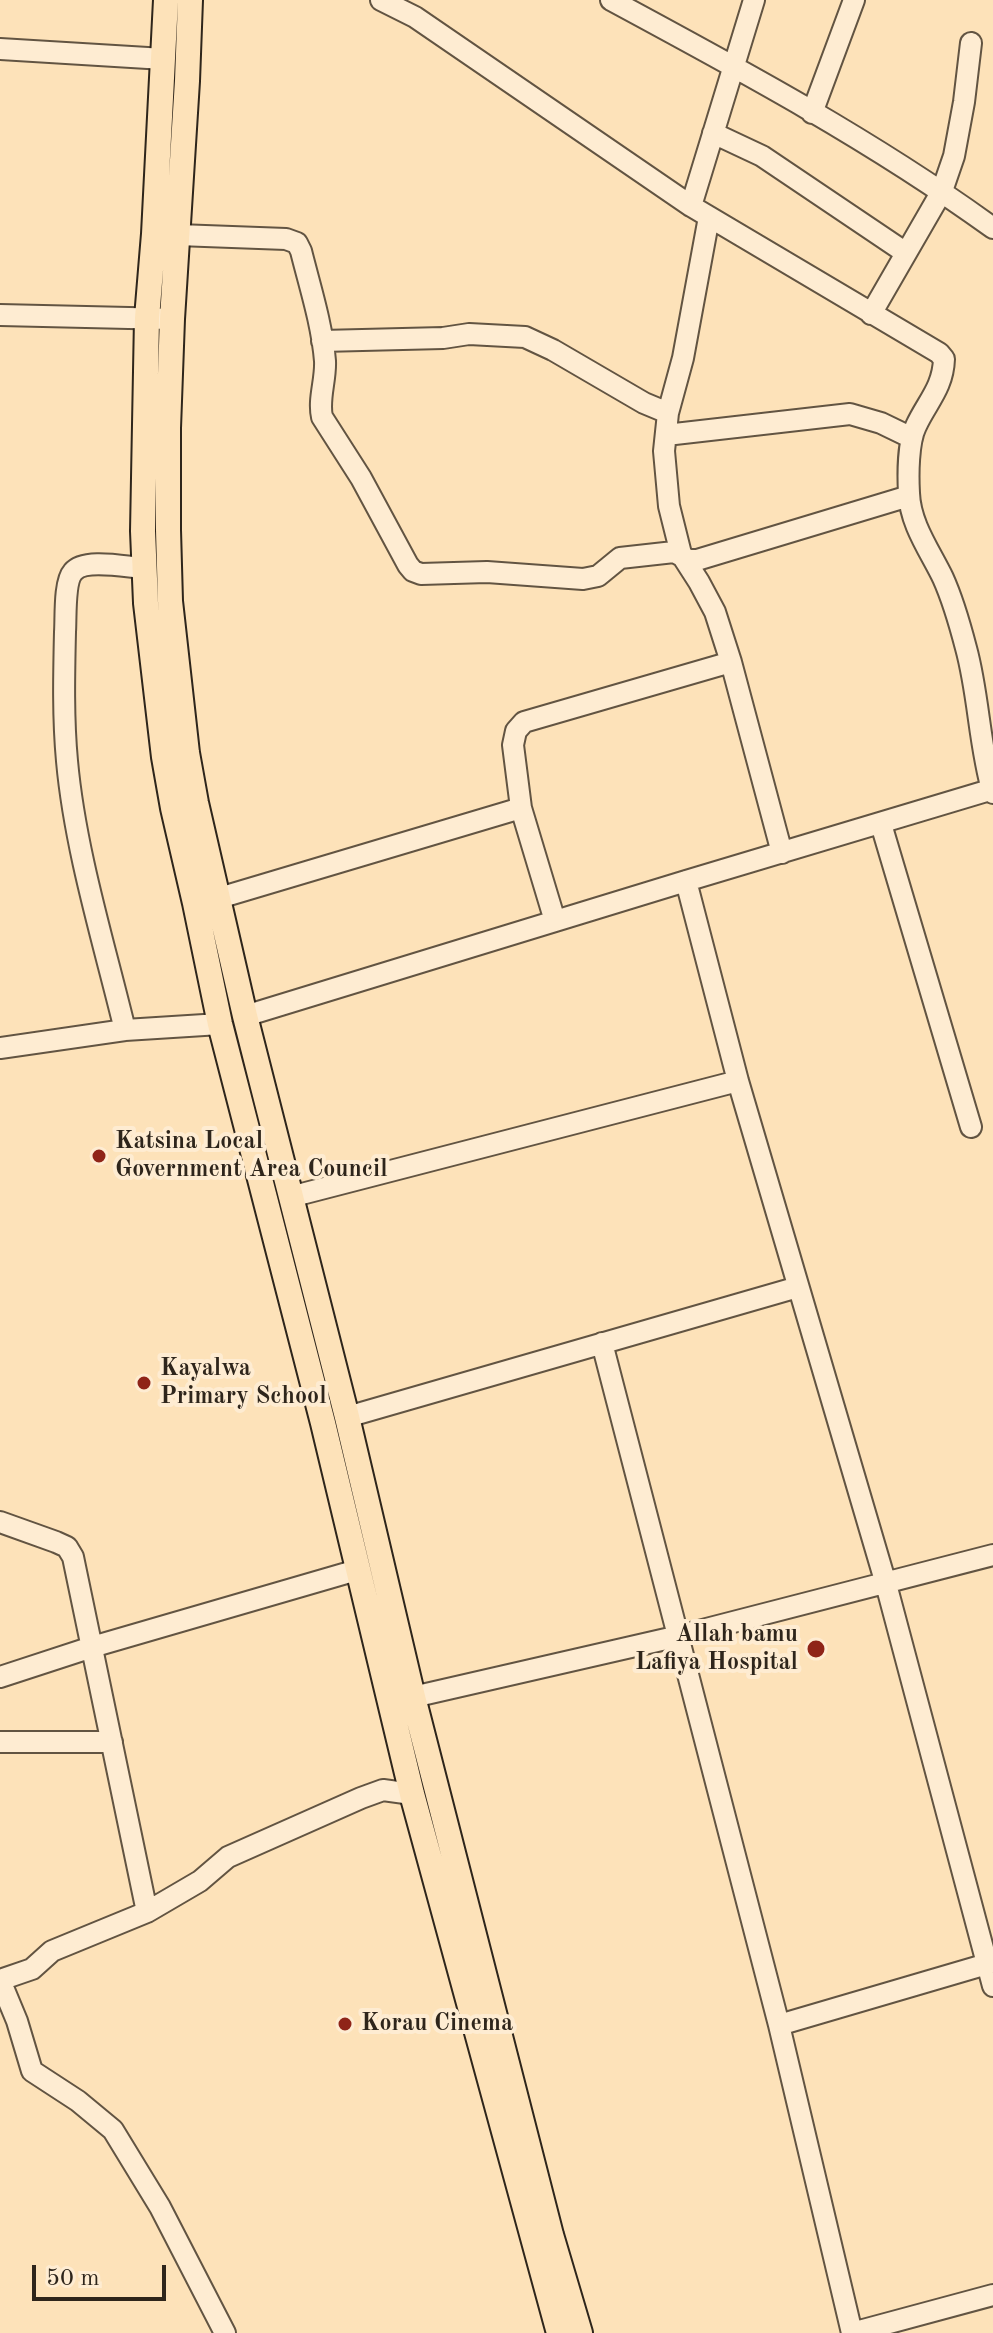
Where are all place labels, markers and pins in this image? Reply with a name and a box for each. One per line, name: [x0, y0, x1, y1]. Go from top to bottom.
place label: Katsina Local Government Area Council: [115, 1128, 388, 1184]
marker: Katsina Local Government Area Council: [90, 1147, 108, 1165]
place label: Kayalwa Primary School: [160, 1355, 327, 1411]
marker: Kayalwa Primary School: [135, 1374, 153, 1392]
place label: Allah bamu Lafiya Hospital: [635, 1621, 798, 1677]
marker: Allah bamu Lafiya Hospital: [805, 1638, 827, 1660]
place label: Korau Cinema: [361, 2010, 513, 2038]
marker: Korau Cinema: [336, 2015, 354, 2033]

